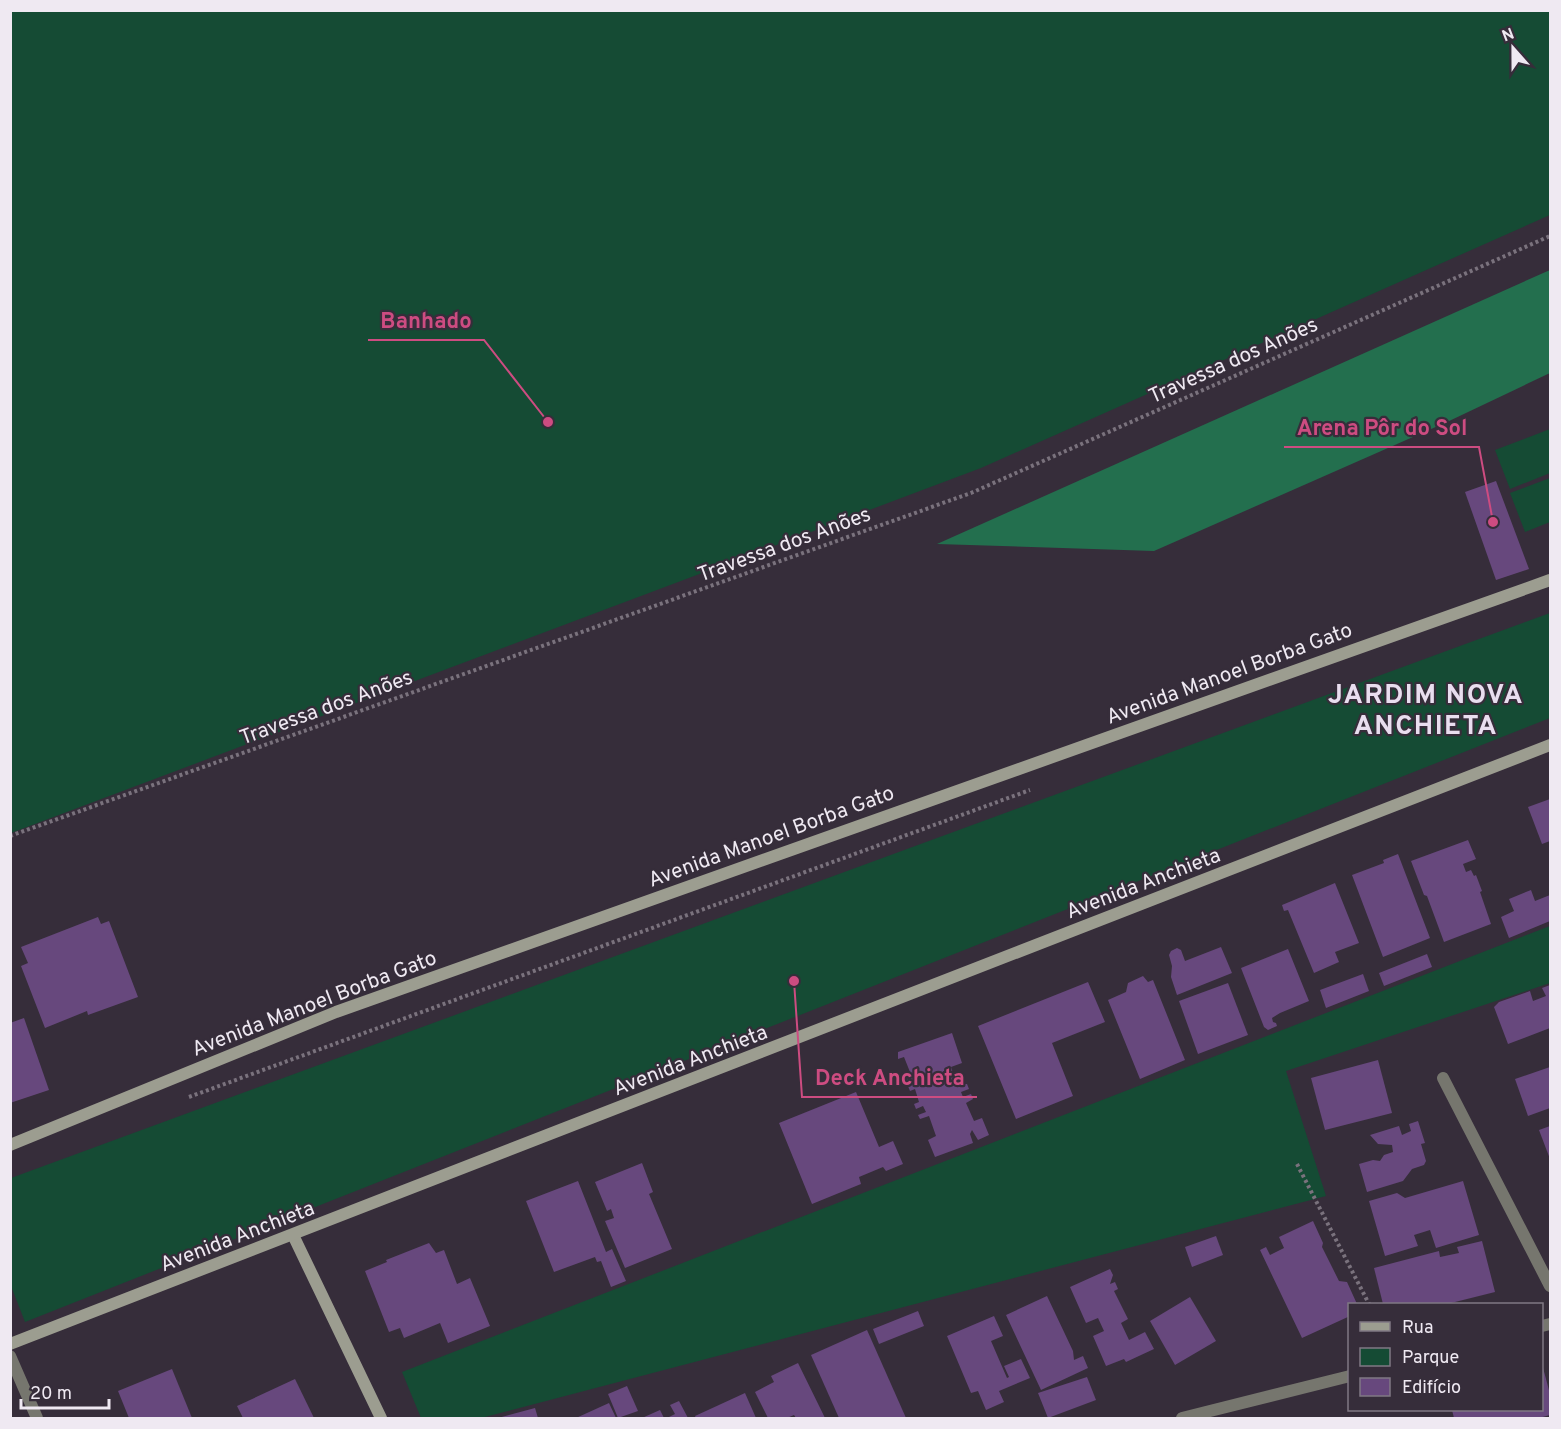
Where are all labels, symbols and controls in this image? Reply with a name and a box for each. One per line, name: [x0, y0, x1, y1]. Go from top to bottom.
north arrow: [1483, 18, 1543, 78]
text: N: [1499, 24, 1517, 47]
callout: Banhado: [368, 300, 484, 340]
text: Banhado: [380, 309, 472, 336]
street label: Travessa dos Anões: [1145, 312, 1322, 411]
callout: Arena Pôr do Sol: [1284, 407, 1479, 447]
text: Arena Pôr do Sol: [1297, 416, 1467, 443]
street label: Travessa dos Anões: [694, 502, 875, 589]
street label: Avenida Manoel Borba Gato: [1103, 617, 1356, 732]
street label: Travessa dos Anões: [236, 665, 417, 752]
district label: JARDIM NOVA ANCHIETA: [1328, 679, 1524, 744]
street label: Avenida Manoel Borba Gato: [645, 780, 898, 895]
street label: Avenida Anchieta: [1062, 843, 1225, 926]
street label: Avenida Manoel Borba Gato: [188, 945, 441, 1064]
street label: Avenida Anchieta: [609, 1020, 772, 1103]
callout: Deck Anchieta: [802, 1057, 977, 1097]
text: Deck Anchieta: [815, 1066, 965, 1093]
street label: Avenida Anchieta: [156, 1196, 319, 1279]
legend: [1348, 1303, 1543, 1411]
text: Rua: [1402, 1317, 1433, 1340]
text: Parque: [1402, 1347, 1459, 1370]
scale bar: [21, 1372, 110, 1410]
text: Edifício: [1402, 1377, 1461, 1400]
text: 20 m: [30, 1383, 72, 1406]

